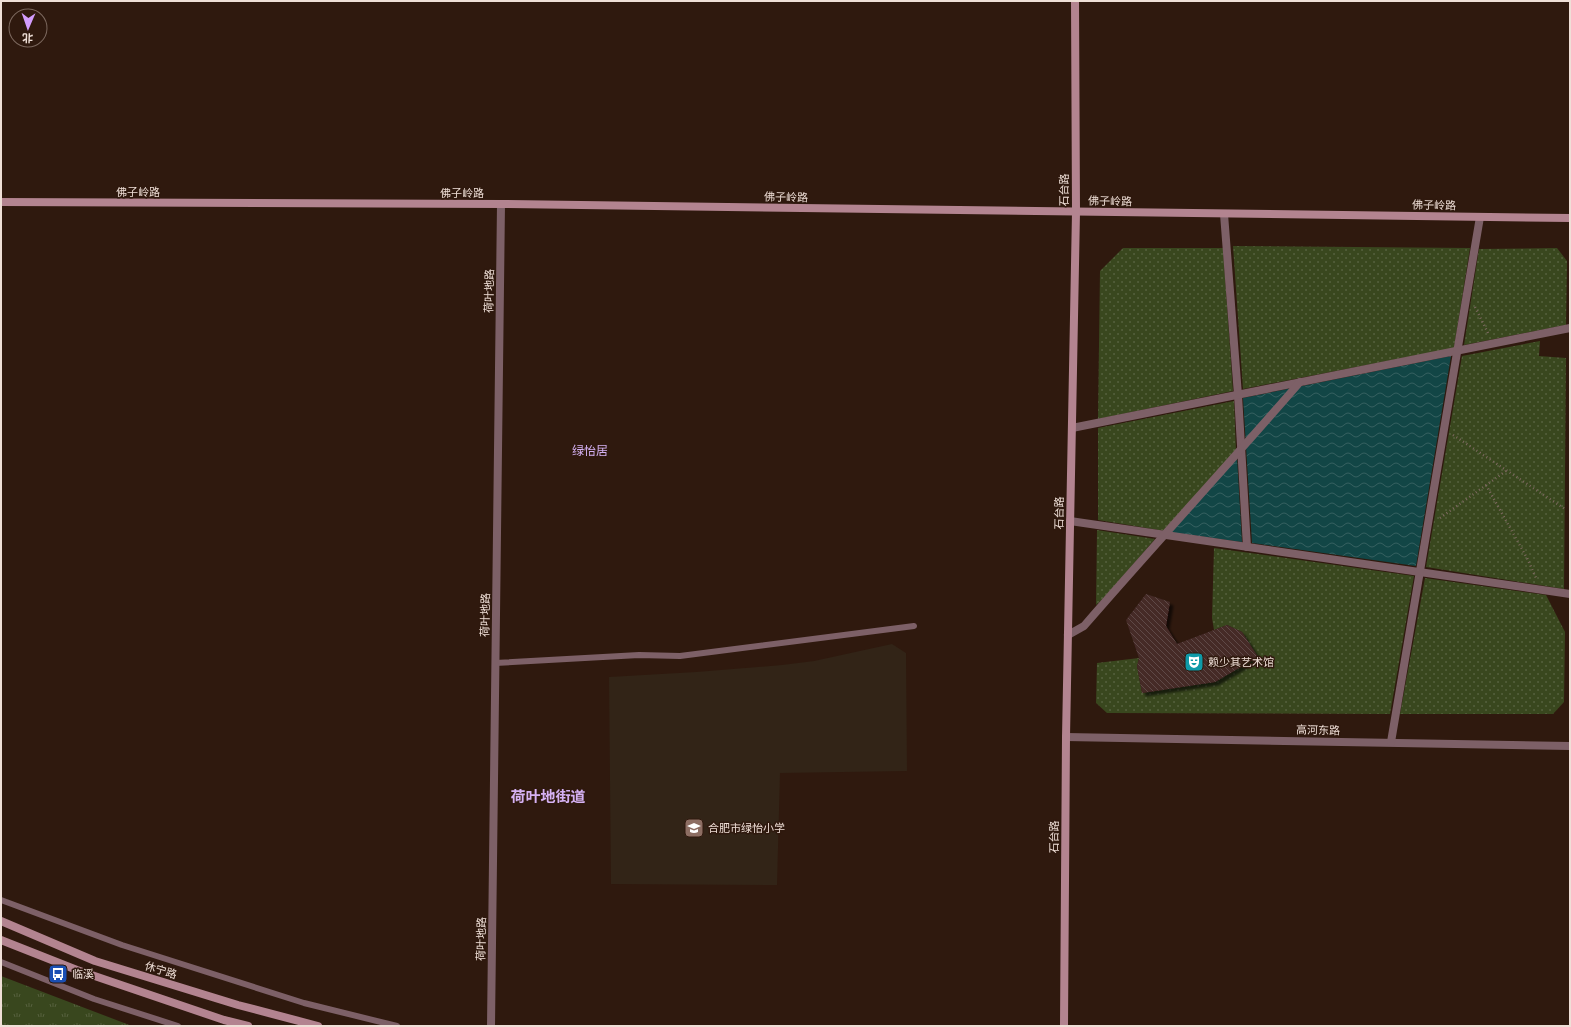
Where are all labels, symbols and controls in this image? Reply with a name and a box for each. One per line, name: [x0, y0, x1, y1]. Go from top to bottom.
north arrow: [8, 8, 48, 48]
text: 北: [22, 31, 33, 45]
street label: 石台路: [1057, 174, 1071, 207]
street label: 佛子岭路: [116, 185, 160, 199]
street label: 佛子岭路: [440, 186, 484, 200]
street label: 佛子岭路: [764, 190, 808, 204]
street label: 佛子岭路: [1088, 194, 1132, 208]
street label: 佛子岭路: [1412, 198, 1456, 212]
street label: 荷叶地路: [482, 269, 496, 313]
district label: 绿怡居: [572, 443, 608, 458]
street label: 石台路: [1052, 496, 1066, 530]
street label: 荷叶地路: [478, 593, 492, 637]
theatre icon: 赖少其艺术馆: [1183, 651, 1205, 673]
place label: 赖少其艺术馆: [1208, 655, 1274, 669]
street label: 高河东路: [1296, 723, 1340, 737]
district label: 荷叶地街道: [510, 787, 586, 806]
school or university icon: 合肥市绿怡小学: [683, 817, 705, 839]
place label: 合肥市绿怡小学: [708, 821, 785, 835]
street label: 石台路: [1047, 821, 1061, 854]
street label: 荷叶地路: [474, 917, 488, 961]
street label: 休宁路: [143, 958, 179, 982]
bus stop icon: 临溪: [47, 963, 69, 985]
place label: 临溪: [72, 967, 94, 981]

